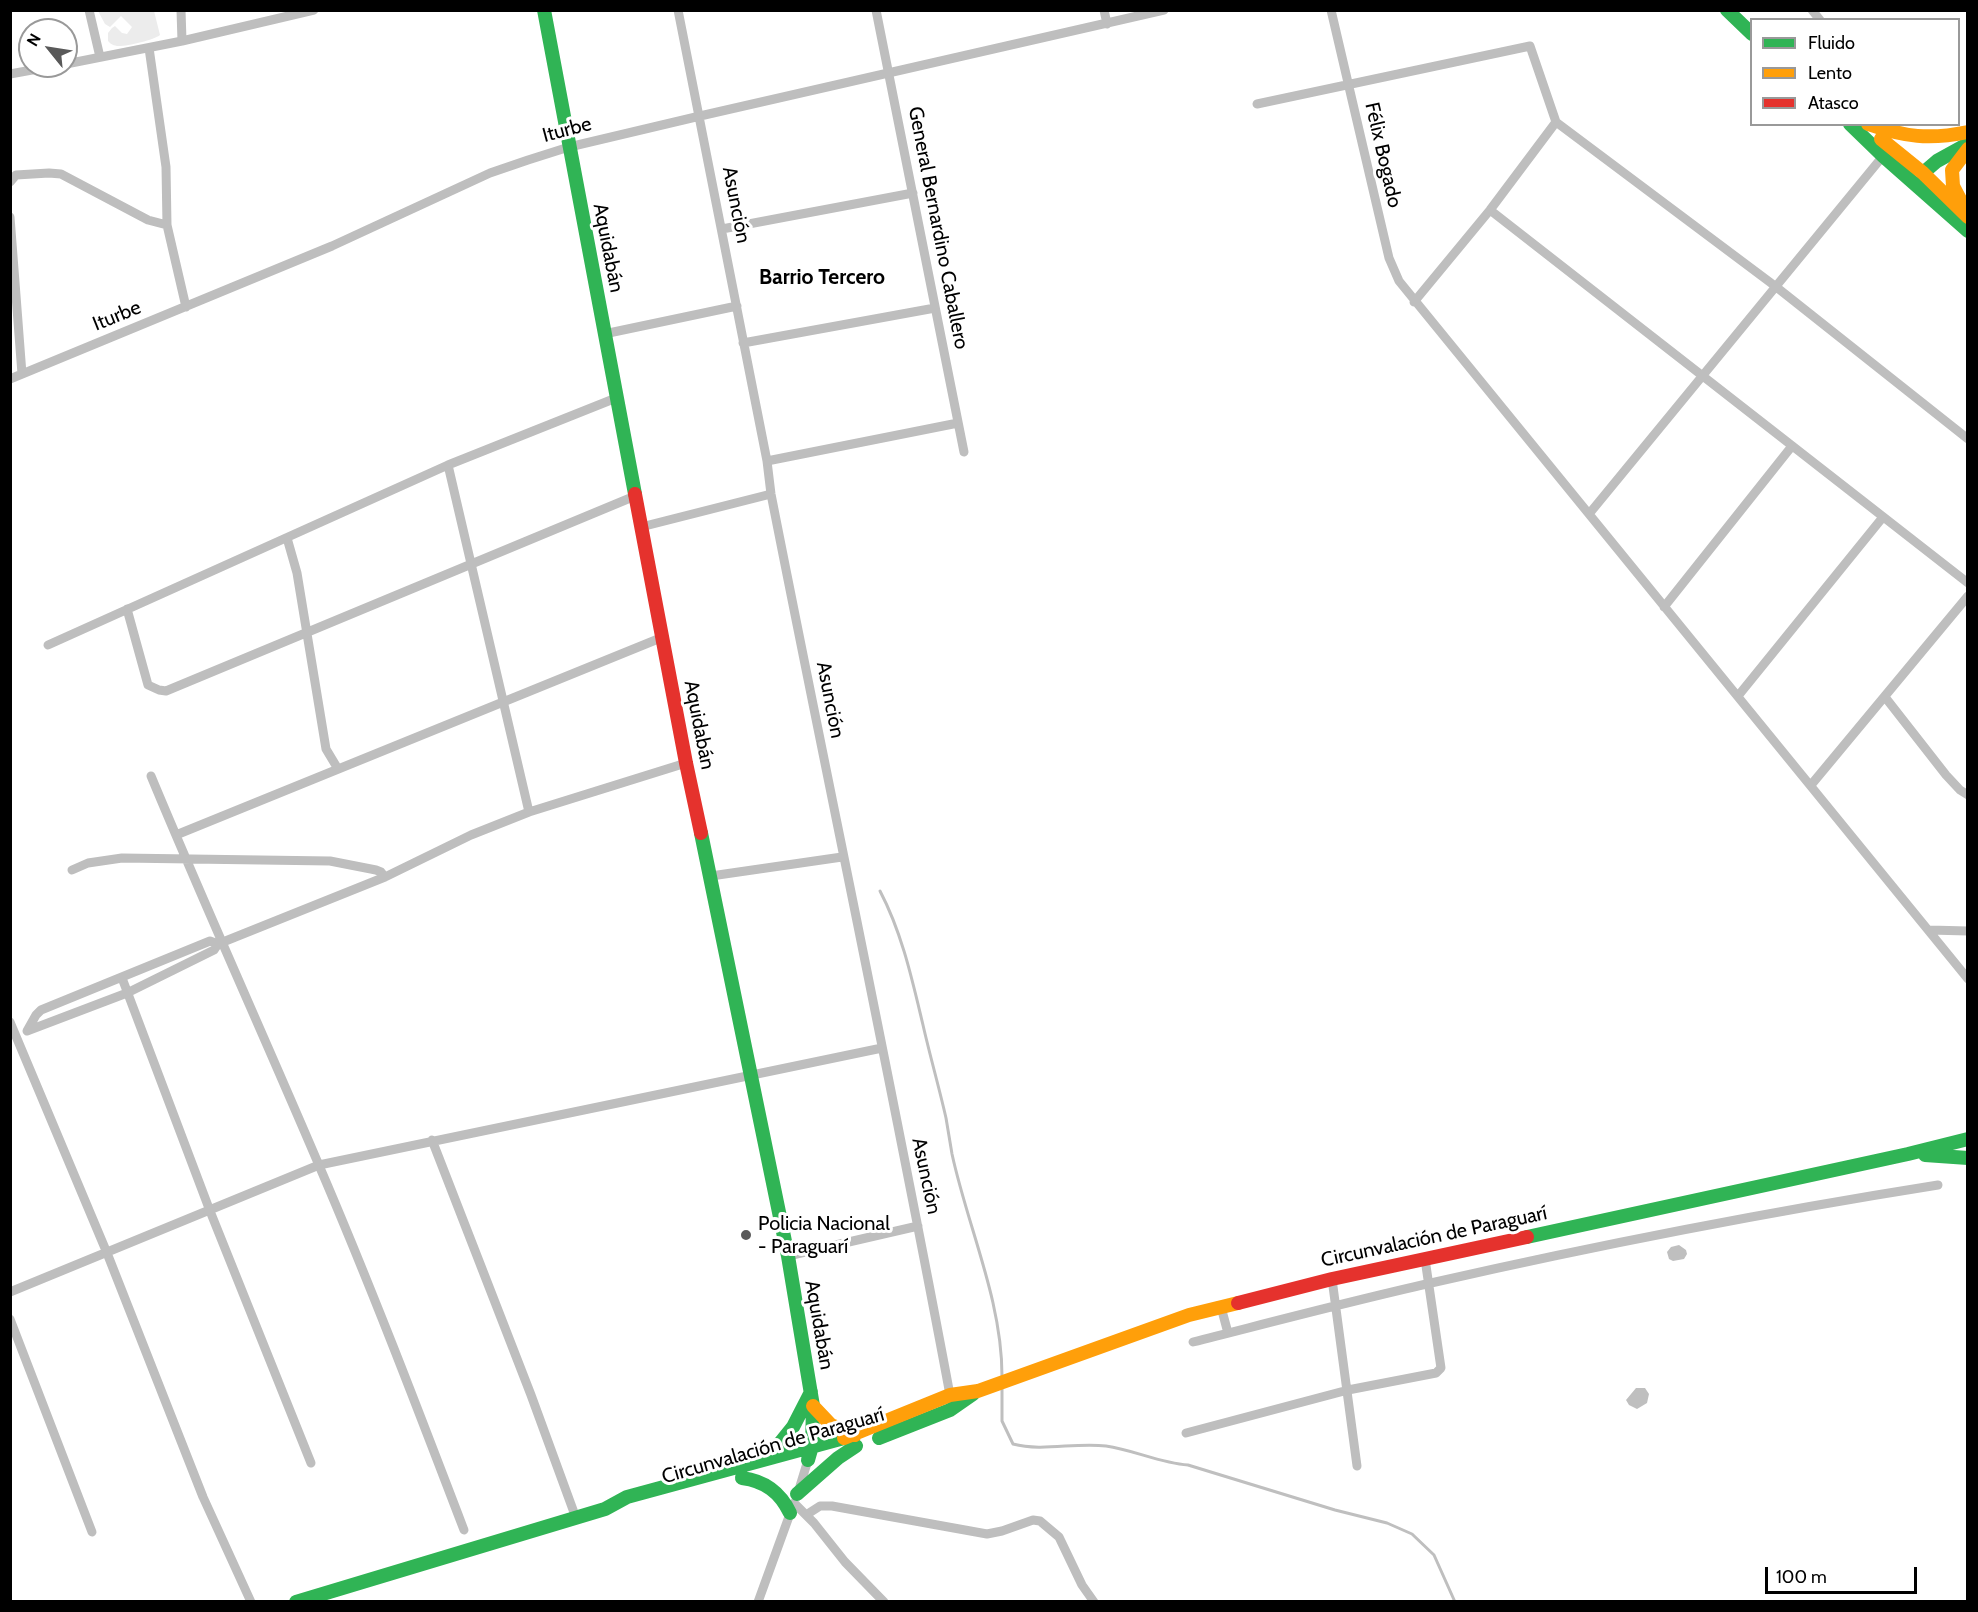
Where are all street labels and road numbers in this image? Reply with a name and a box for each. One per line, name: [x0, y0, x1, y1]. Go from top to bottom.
street label: Félix Bogado: [1359, 100, 1407, 210]
street label: General Bernardino Caballero: [903, 105, 973, 351]
street label: Iturbe: [540, 112, 594, 148]
street label: Asunción: [717, 165, 755, 245]
street label: Aquidabán: [588, 201, 628, 295]
street label: Iturbe: [89, 296, 145, 336]
street label: Asunción: [811, 660, 849, 740]
street label: Aquidabán: [679, 678, 719, 772]
street label: Asunción: [906, 1135, 946, 1217]
street label: Circunvalación de Paraguarí: [1319, 1201, 1549, 1273]
street label: Aquidabán: [799, 1278, 839, 1372]
street label: Circunvalación de Paraguarí: [659, 1403, 887, 1489]

